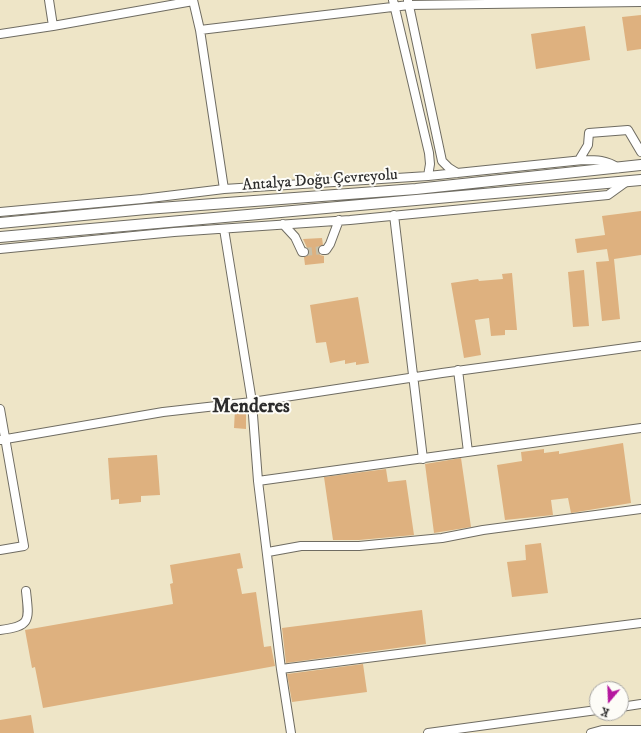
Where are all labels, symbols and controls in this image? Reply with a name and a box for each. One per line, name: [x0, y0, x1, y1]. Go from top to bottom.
street label: Antalya Doğu Çevreyolu: [241, 166, 399, 196]
district label: Menderes: [212, 396, 290, 420]
north arrow: [589, 681, 629, 721]
text: K: [599, 704, 611, 719]

